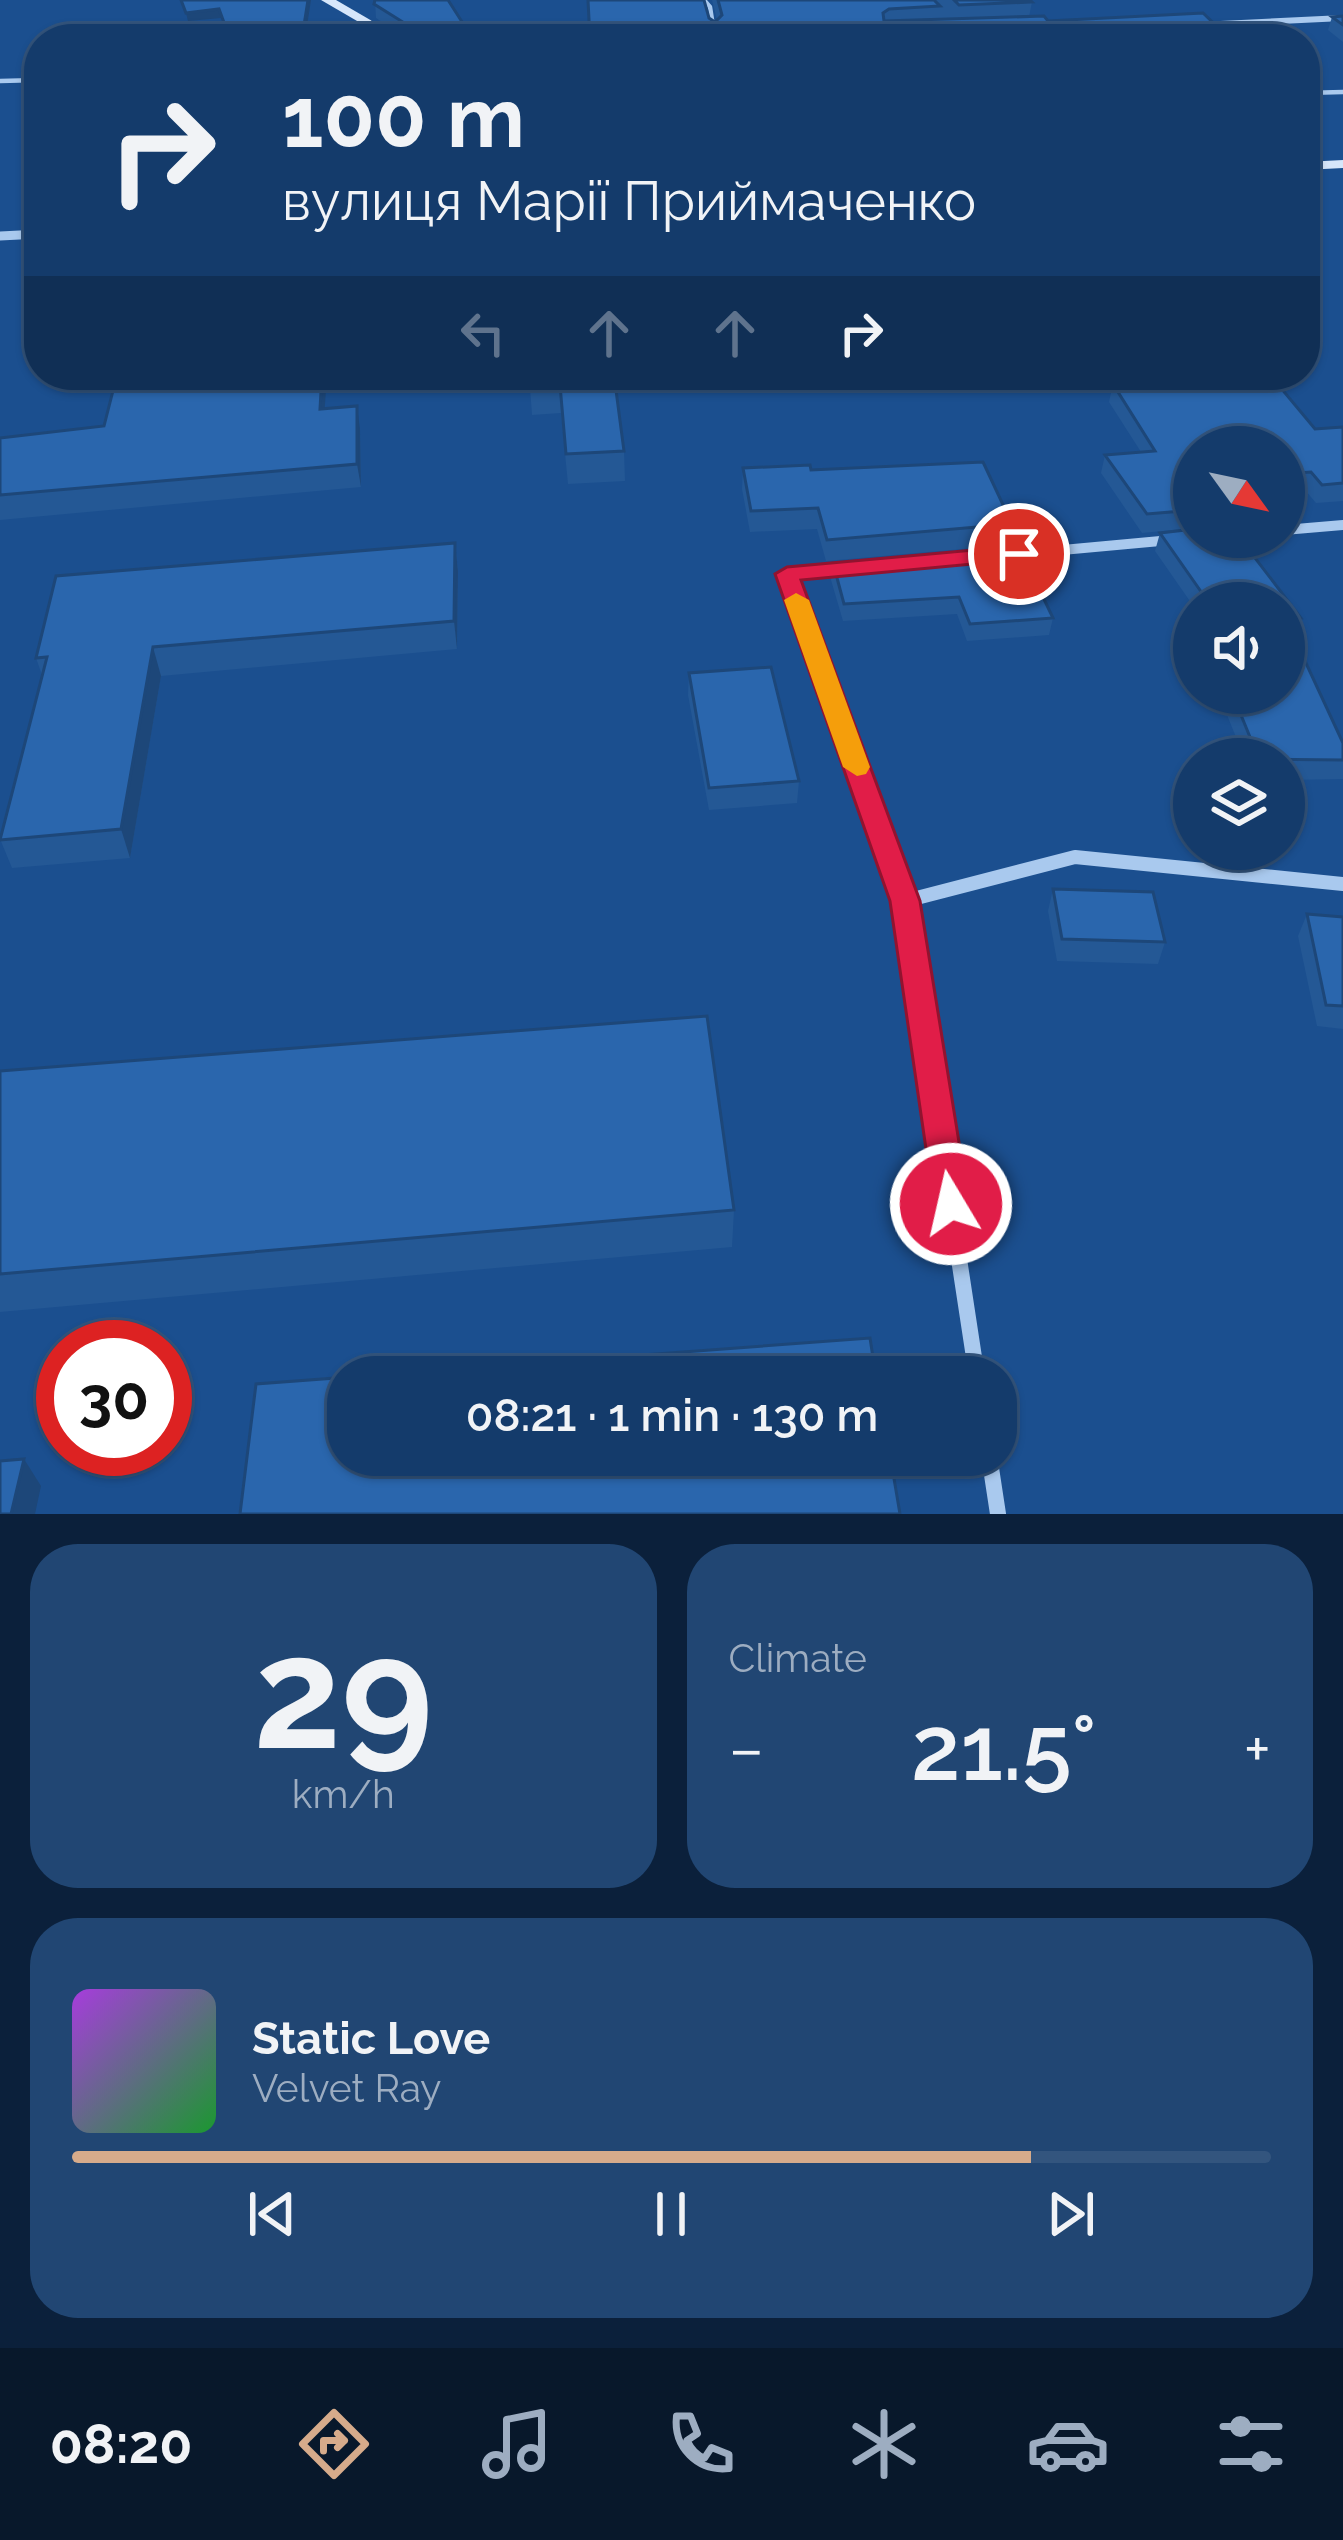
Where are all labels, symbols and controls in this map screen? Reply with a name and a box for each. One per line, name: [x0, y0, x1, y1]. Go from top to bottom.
text: 100 m: [282, 68, 525, 167]
icon: right: [84, 72, 240, 228]
text: вулиця Марії Приймаченко: [282, 169, 976, 233]
icon: left: [450, 300, 516, 366]
icon: ahead: [576, 300, 642, 366]
icon: ahead: [702, 300, 768, 366]
icon: right: [828, 300, 894, 366]
north arrow: [1173, 426, 1305, 558]
map controls: [1173, 426, 1305, 870]
pin: [968, 503, 1070, 605]
icon: arrive: [986, 521, 1052, 587]
button: sound: [1173, 582, 1305, 714]
button: layers: [1173, 738, 1305, 870]
position arrow: [888, 1141, 1014, 1267]
speed limit sign: 30: [36, 1320, 192, 1476]
text: 08:21 · 1 min · 130 m: [466, 1389, 878, 1442]
text: 29: [253, 1601, 433, 1785]
text: Climate: [729, 1635, 867, 1681]
text: 21.5°: [911, 1695, 1097, 1801]
text: −: [729, 1710, 764, 1787]
text: +: [1244, 1710, 1271, 1787]
text: km/h: [292, 1771, 395, 1817]
text: Static Love: [252, 2012, 490, 2065]
text: Velvet Ray: [252, 2065, 441, 2111]
icon: previous: [239, 2181, 305, 2247]
icon: pause: [638, 2181, 704, 2247]
icon: next: [1038, 2181, 1104, 2247]
icon: directions: [292, 2402, 376, 2486]
icon: music: [475, 2402, 559, 2486]
icon: phone: [659, 2402, 743, 2486]
icon: climate: [842, 2402, 926, 2486]
icon: car: [1026, 2402, 1110, 2486]
icon: filters: [1209, 2402, 1293, 2486]
text: 08:20: [50, 2412, 192, 2476]

